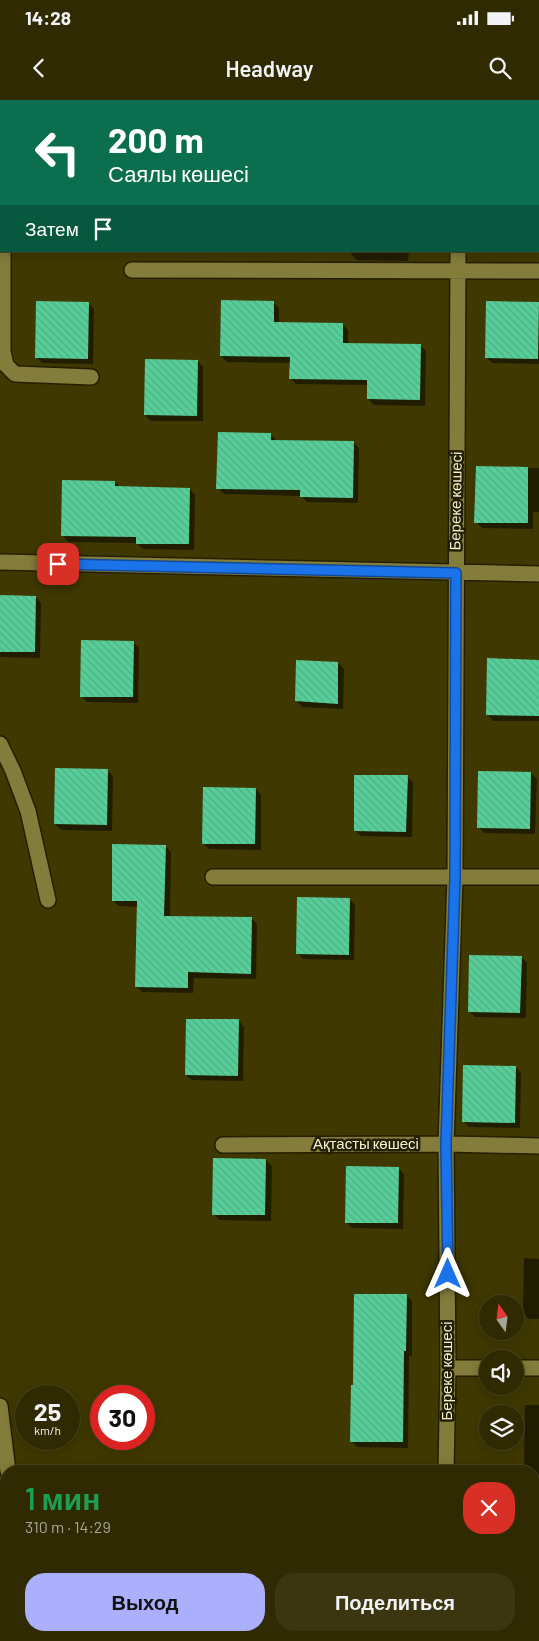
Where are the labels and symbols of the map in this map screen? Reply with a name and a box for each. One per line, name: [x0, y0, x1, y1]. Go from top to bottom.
street label: Береке көшесі: [445, 451, 465, 551]
pin: [37, 543, 79, 585]
street label: Ақтасты көшесі: [313, 1134, 419, 1152]
position arrow: [421, 1247, 473, 1299]
north arrow: [479, 1295, 524, 1340]
street label: Береке көшесі: [437, 1321, 455, 1421]
speed limit sign: 30: [90, 1385, 155, 1450]

